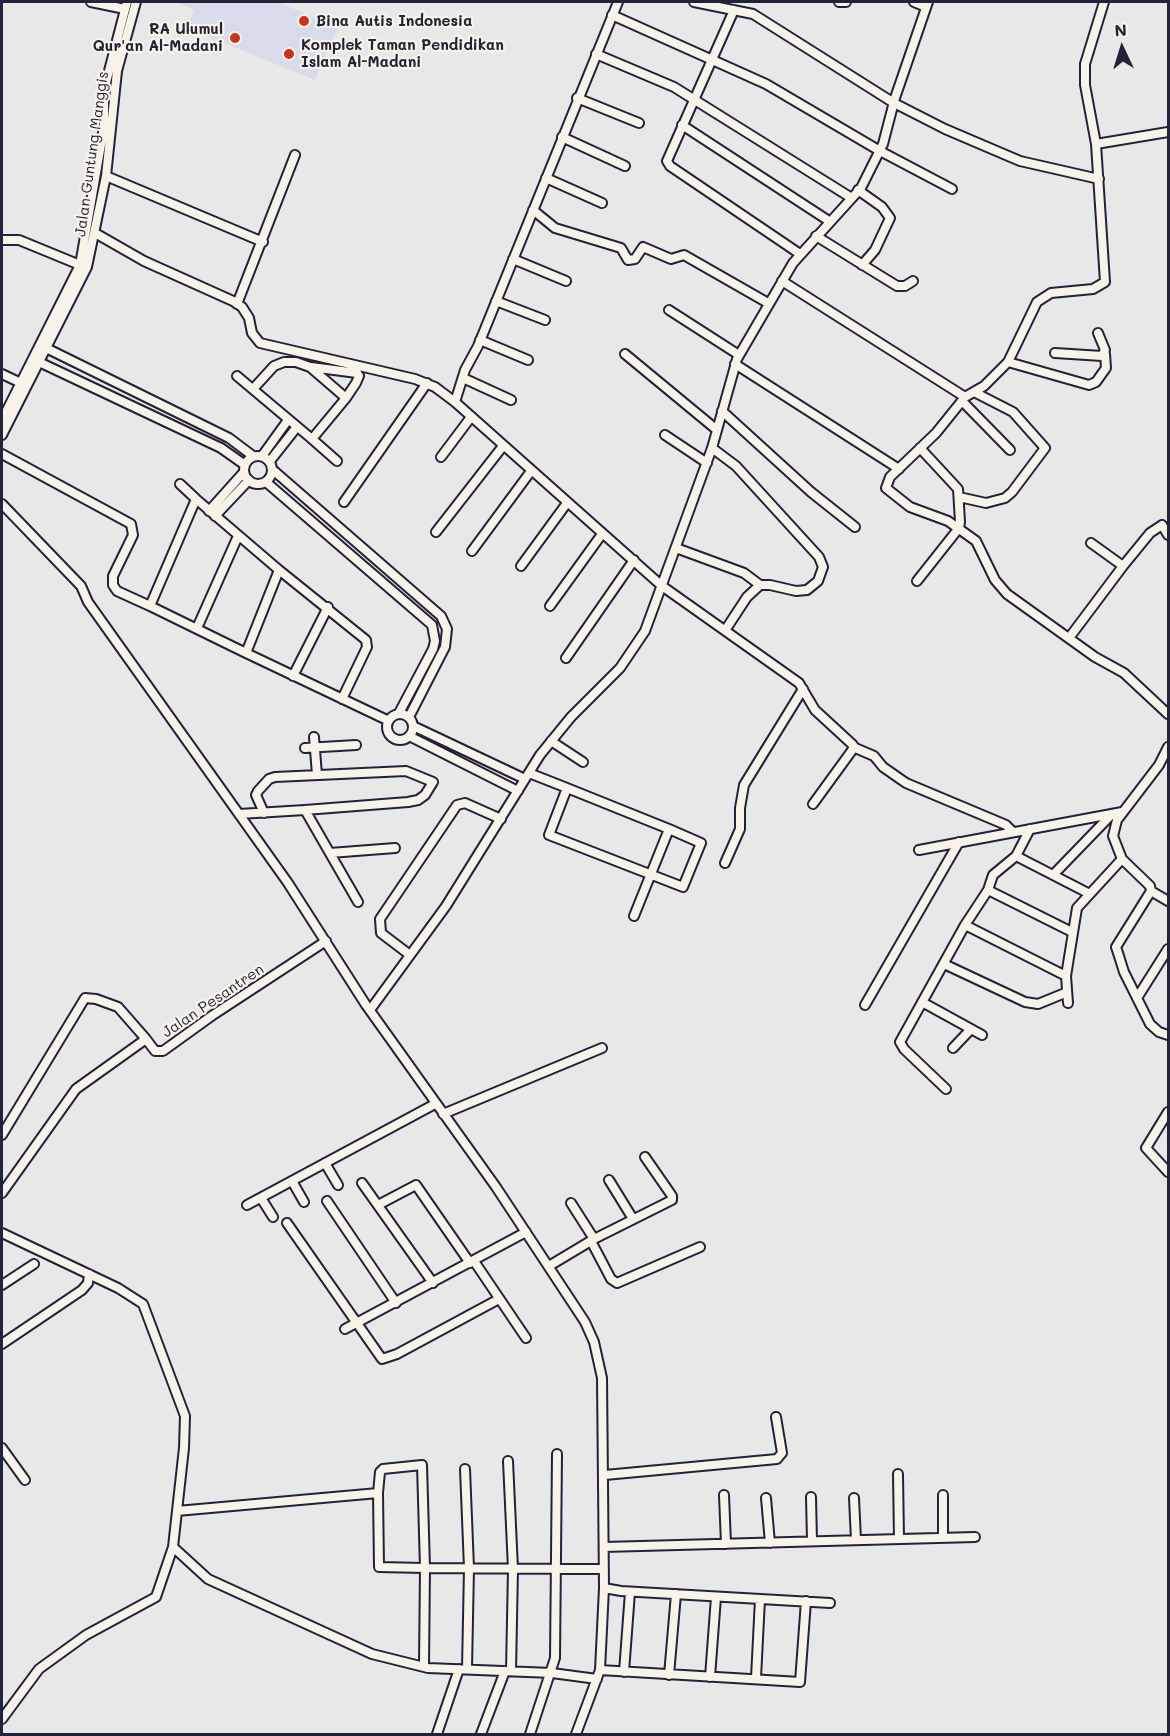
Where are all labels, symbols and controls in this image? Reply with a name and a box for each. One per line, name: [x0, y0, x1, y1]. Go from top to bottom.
place label: Bina Autis Indonesia: [316, 12, 472, 30]
marker: Bina Autis Indonesia: [297, 14, 311, 28]
north arrow: [1092, 18, 1152, 78]
text: N: [1114, 19, 1128, 40]
place label: RA Ulumul Qur'an Al-Madani: [93, 20, 223, 55]
marker: RA Ulumul Qur'an Al-Madani: [228, 31, 242, 45]
place label: Komplek Taman Pendidikan Islam Al-Madani: [301, 36, 504, 71]
marker: Komplek Taman Pendidikan Islam Al-Madani: [282, 47, 296, 61]
street label: Jalan Guntung Manggis: [71, 70, 113, 238]
street label: Jalan Pesantren: [159, 960, 267, 1042]

